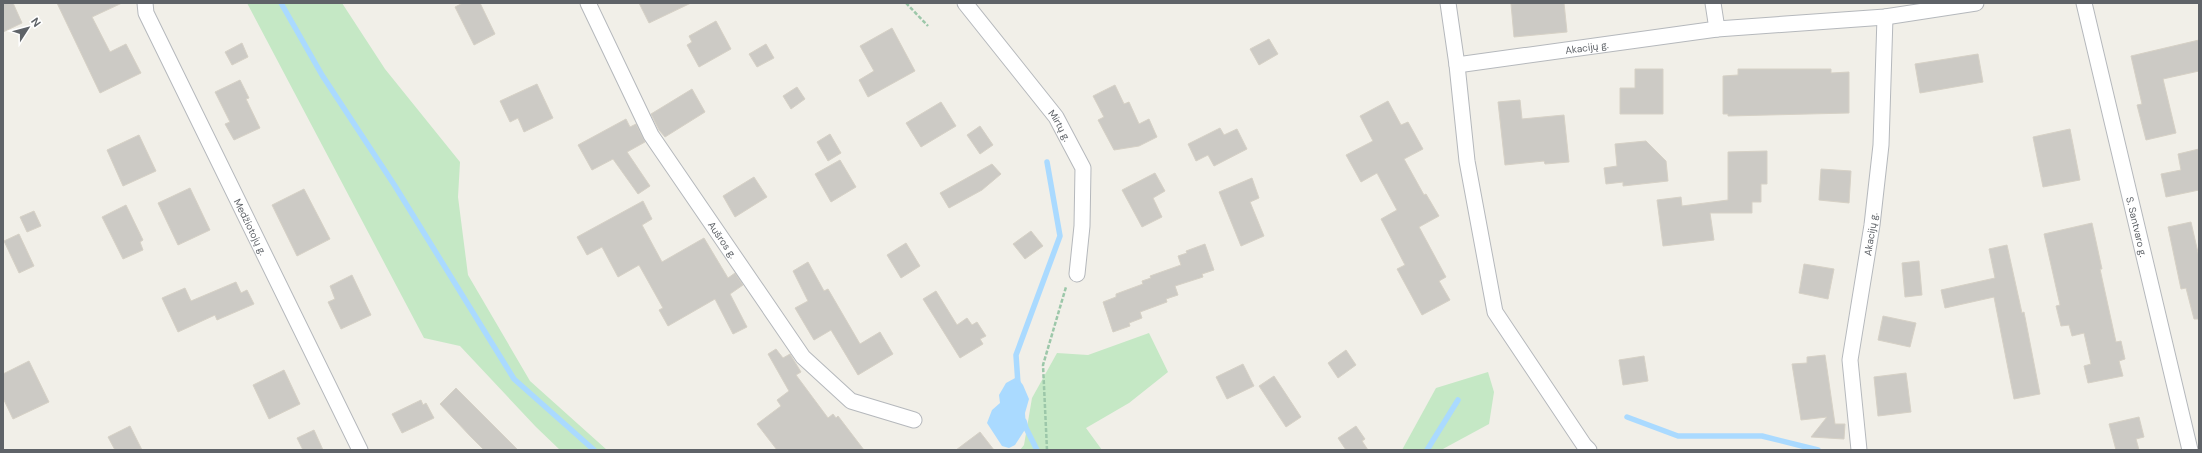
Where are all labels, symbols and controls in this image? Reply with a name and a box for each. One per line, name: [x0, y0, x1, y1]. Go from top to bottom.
north arrow: [8, 8, 48, 48]
text: N: [28, 15, 44, 29]
street label: Akacijų g.: [1564, 38, 1609, 56]
street label: Mirtų g.: [1046, 107, 1074, 143]
street label: S. Santvaro g.: [2124, 195, 2151, 258]
street label: Medžiotojų g.: [231, 196, 270, 257]
street label: Akacijų g.: [1861, 212, 1880, 257]
street label: Aušros g.: [705, 219, 740, 261]

